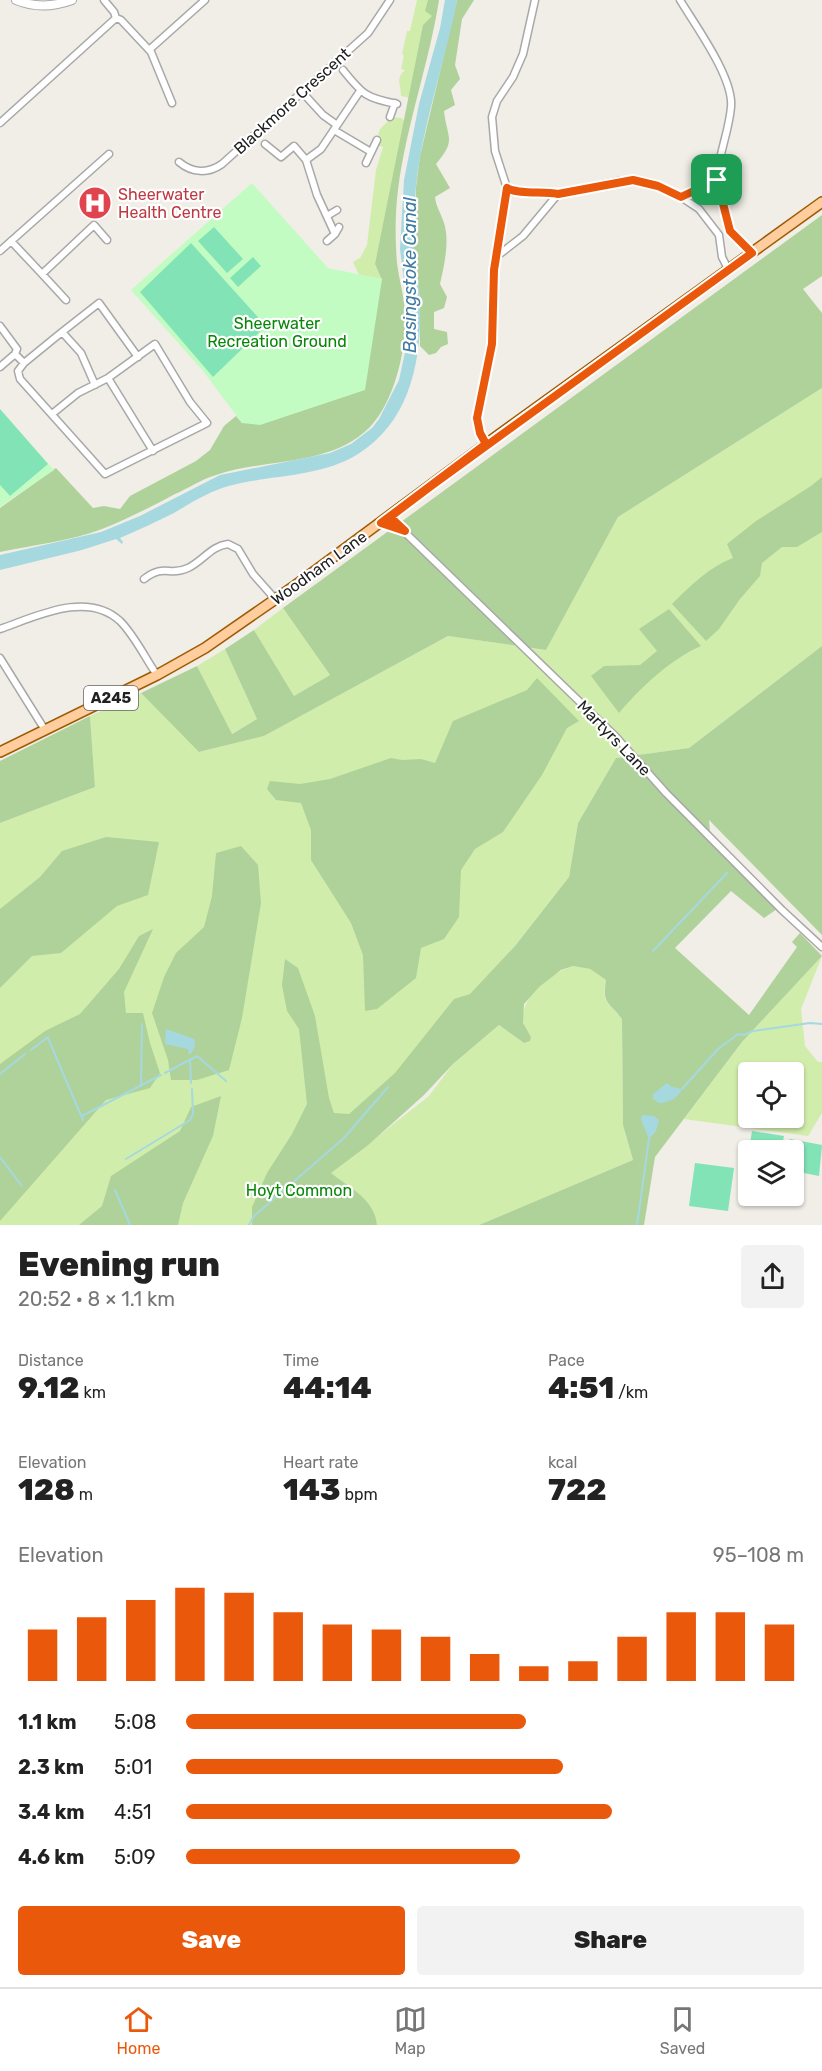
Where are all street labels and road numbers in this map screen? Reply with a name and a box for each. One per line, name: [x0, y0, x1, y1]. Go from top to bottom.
street label: Blackmore Crescent: [230, 44, 354, 158]
street label: Woodham Lane: [267, 527, 371, 609]
road number: A245: [84, 686, 138, 710]
street label: Martyrs Lane: [573, 696, 655, 780]

